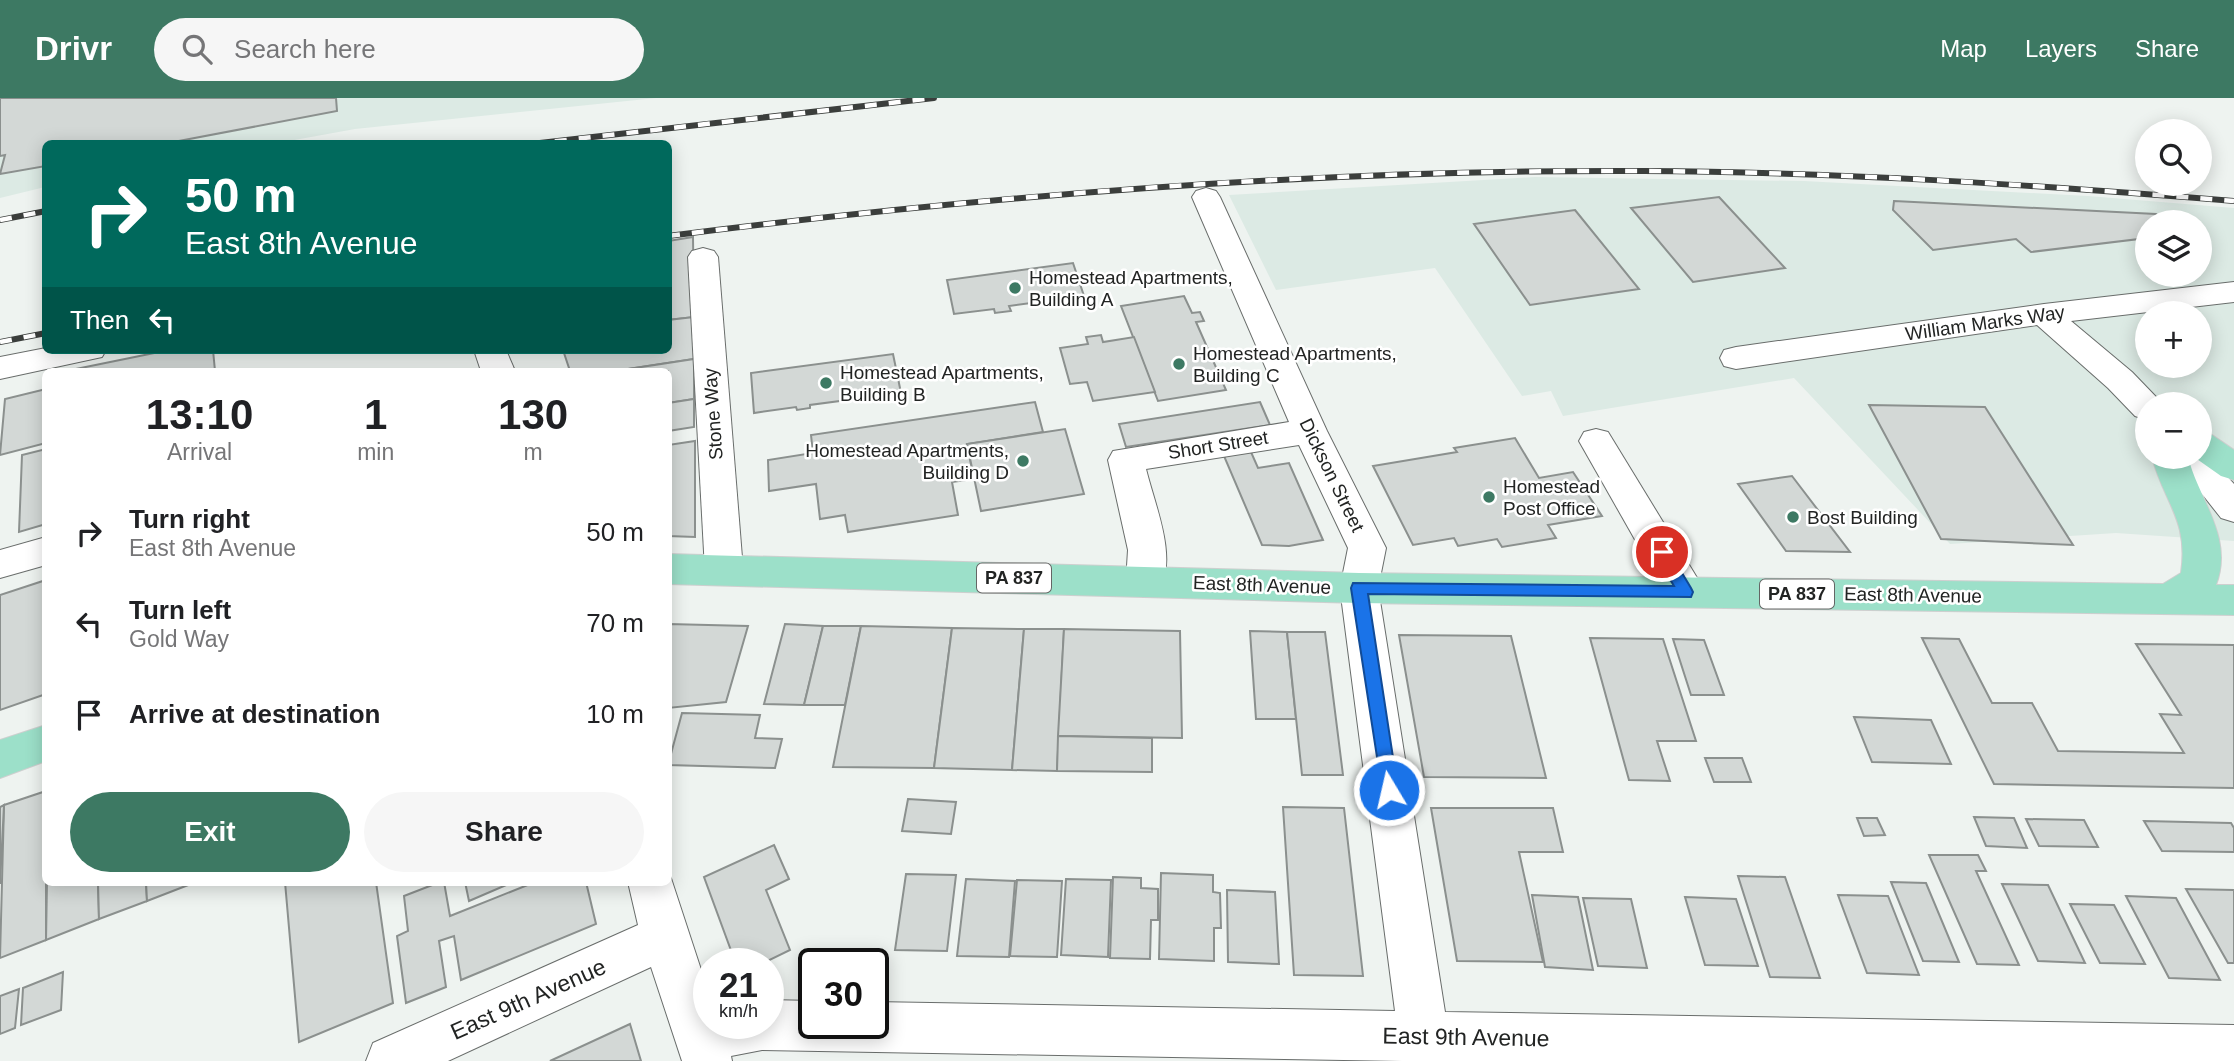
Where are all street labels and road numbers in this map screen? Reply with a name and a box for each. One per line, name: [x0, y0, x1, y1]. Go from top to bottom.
street label: William Marks Way: [1904, 301, 2067, 345]
street label: Stone Way: [699, 367, 727, 461]
street label: Dickson Street: [1295, 415, 1369, 536]
street label: Short Street: [1166, 427, 1270, 463]
road number: PA 837: [977, 564, 1051, 592]
street label: East 8th Avenue: [1193, 572, 1331, 598]
road number: PA 837: [1760, 580, 1834, 608]
street label: East 8th Avenue: [1844, 583, 1982, 607]
street label: East 9th Avenue: [446, 953, 610, 1045]
street label: East 9th Avenue: [1382, 1023, 1550, 1051]

